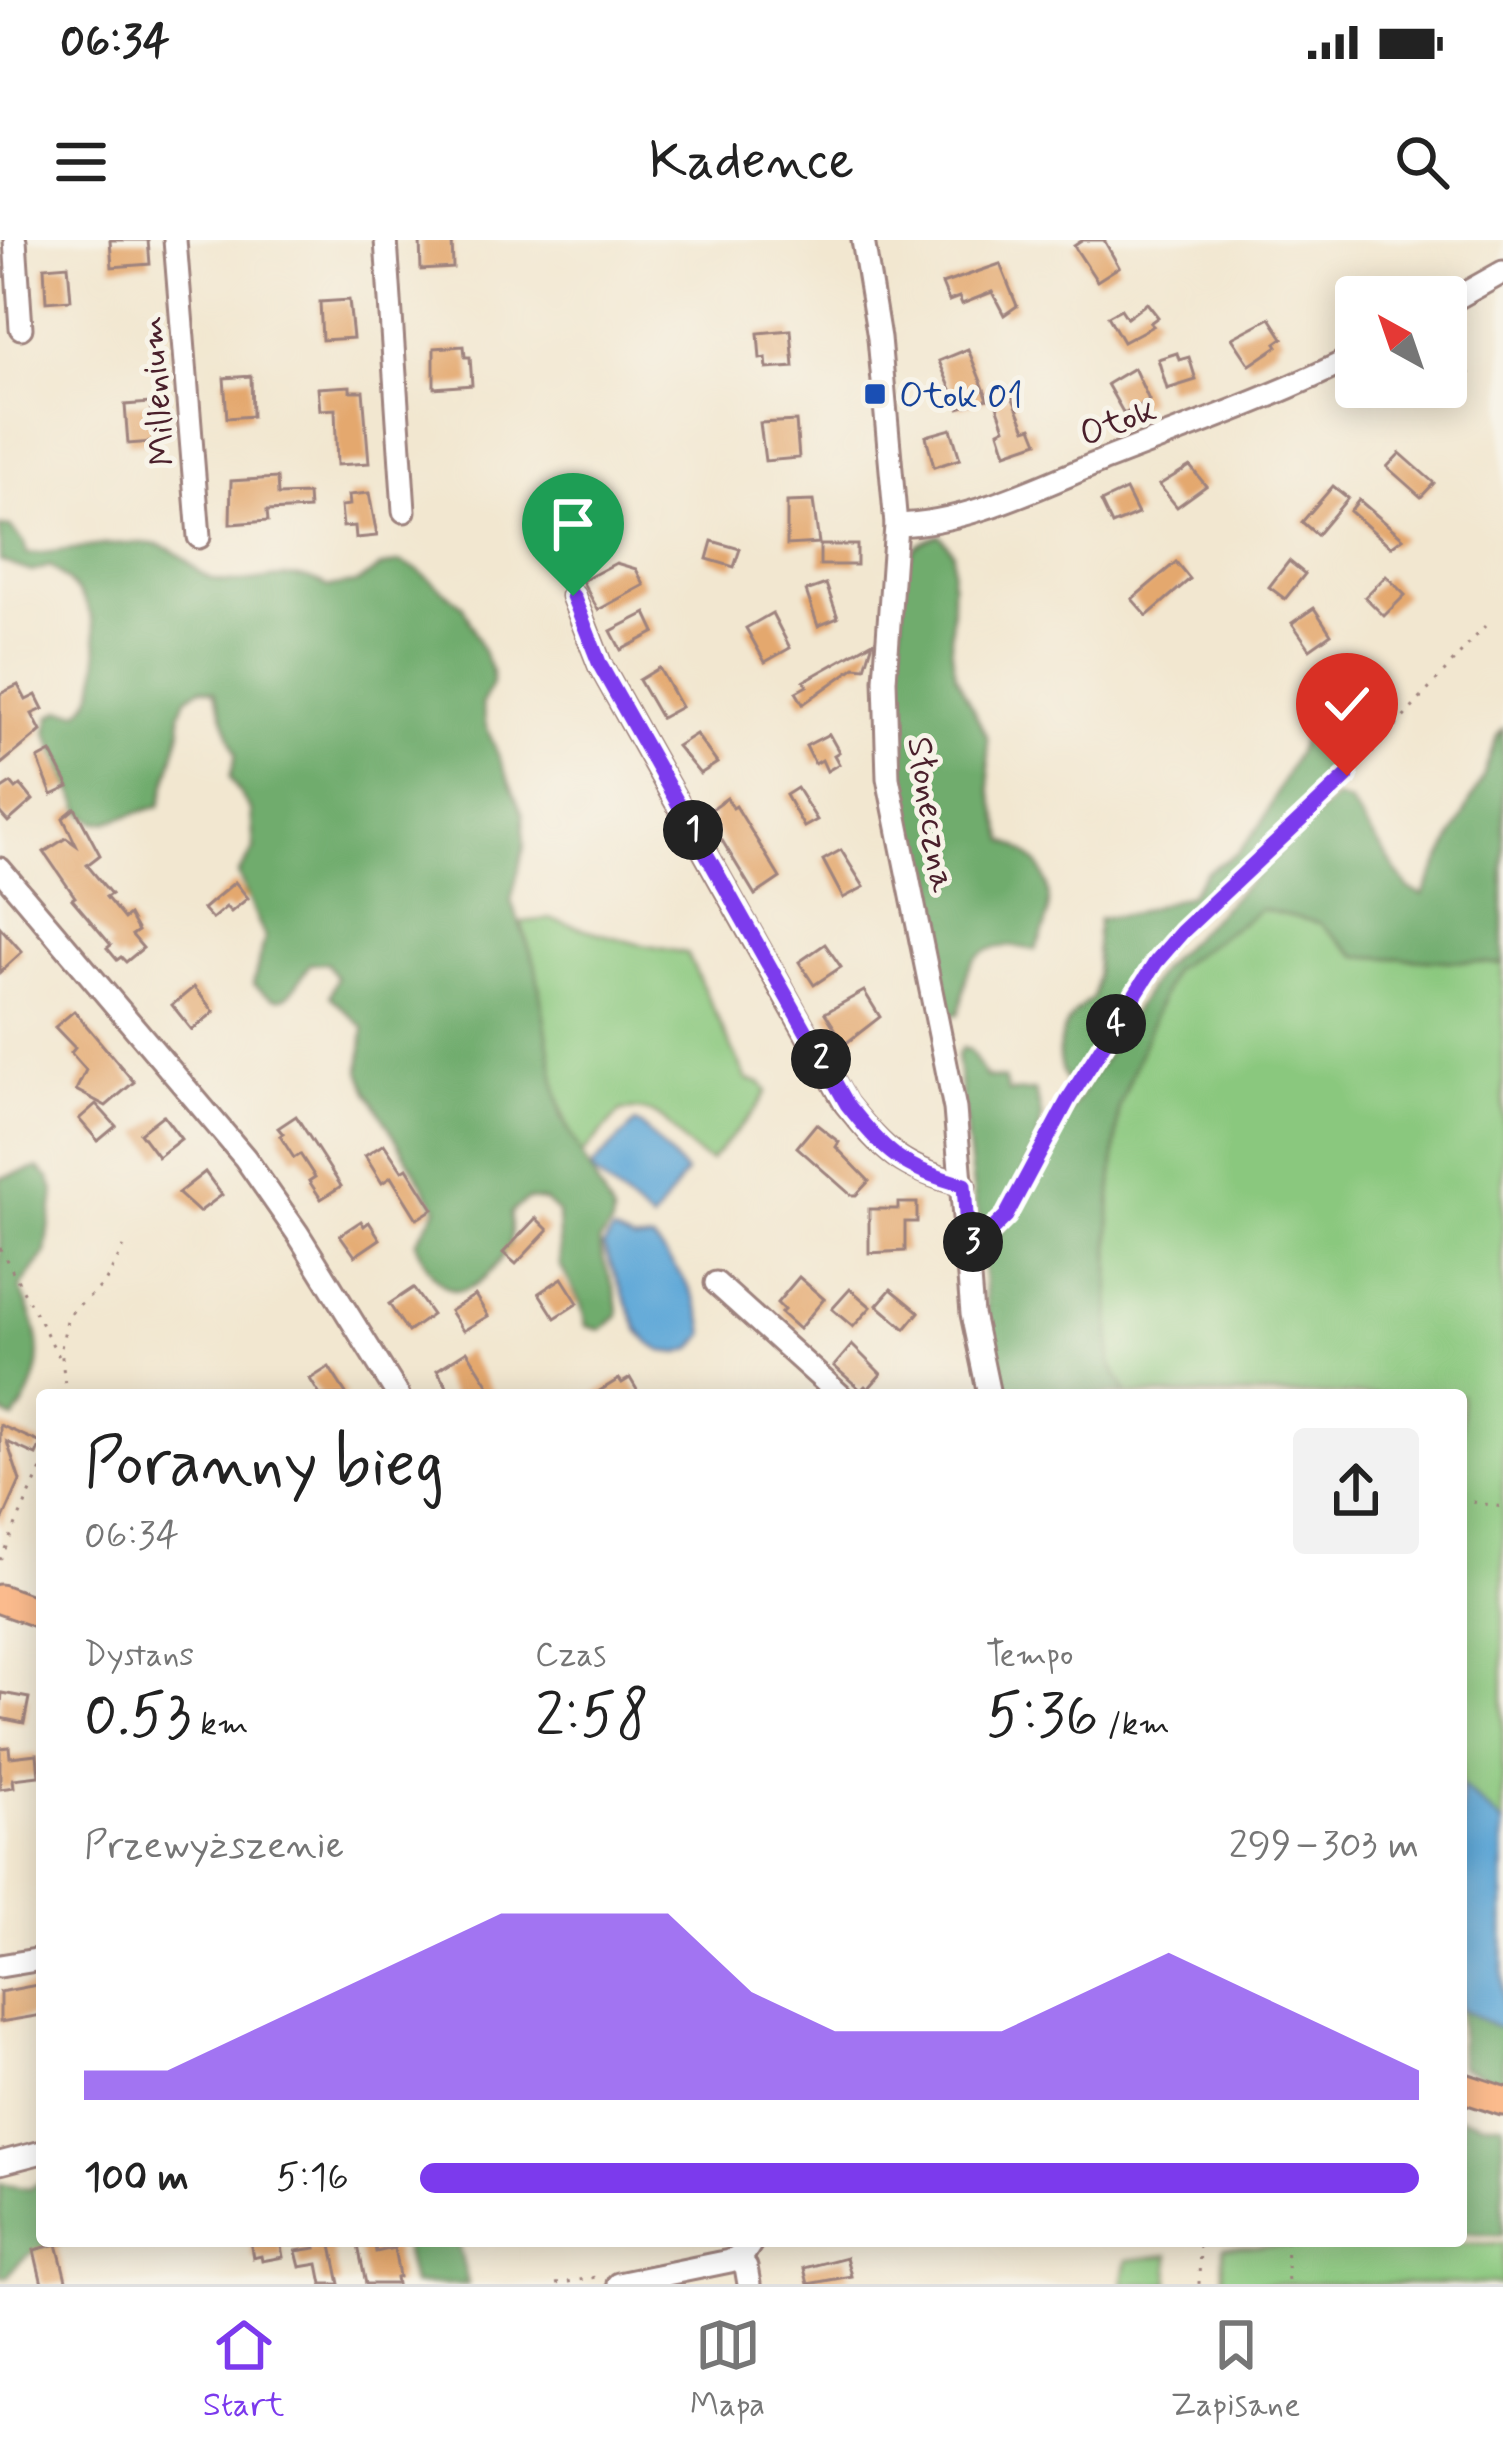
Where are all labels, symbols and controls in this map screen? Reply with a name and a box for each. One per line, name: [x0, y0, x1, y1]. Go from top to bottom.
text: 06:34: [60, 13, 170, 72]
text: Kadence: [649, 127, 854, 198]
icon: menu: [48, 129, 114, 195]
icon: search: [1389, 129, 1455, 195]
north arrow: [1335, 276, 1467, 408]
map controls: [1335, 276, 1467, 408]
street label: Millenium: [129, 314, 188, 468]
place label: Otok 01: [899, 374, 1023, 421]
marker: Otok 01: [862, 381, 888, 407]
street label: Otok: [1073, 387, 1163, 459]
pin: [522, 473, 624, 596]
icon: arrive: [540, 491, 606, 557]
pin: [1296, 653, 1398, 776]
icon: check: [1314, 671, 1380, 737]
street label: Słoneczna: [894, 734, 965, 896]
pin: 1: [663, 800, 723, 860]
text: 1: [686, 808, 700, 852]
pin: 4: [1086, 994, 1146, 1054]
text: 4: [1106, 1002, 1126, 1046]
pin: 2: [791, 1029, 851, 1089]
text: 2: [813, 1037, 829, 1081]
pin: 3: [943, 1212, 1003, 1272]
text: 3: [966, 1220, 980, 1264]
text: Poranny bieg: [84, 1423, 444, 1509]
button: share: [1293, 1428, 1419, 1554]
text: 06:34: [84, 1511, 179, 1562]
text: Dystans: [84, 1634, 194, 1678]
text: Czas: [535, 1634, 606, 1678]
text: Tempo: [986, 1634, 1073, 1678]
text: 0.53: [84, 1678, 191, 1757]
text: 2:58: [535, 1678, 649, 1757]
text: 5:36: [986, 1678, 1098, 1757]
text: km: [191, 1703, 248, 1747]
text: /km: [1098, 1703, 1170, 1747]
text: Przewyższenie: [84, 1821, 344, 1872]
text: 299–303 m: [1229, 1821, 1419, 1872]
text: 100 m: [84, 2153, 189, 2204]
text: 5:16: [276, 2153, 349, 2204]
tab: Start: [203, 2312, 285, 2428]
tab: Mapa: [690, 2312, 765, 2428]
tab: Zapisane: [1171, 2312, 1300, 2428]

